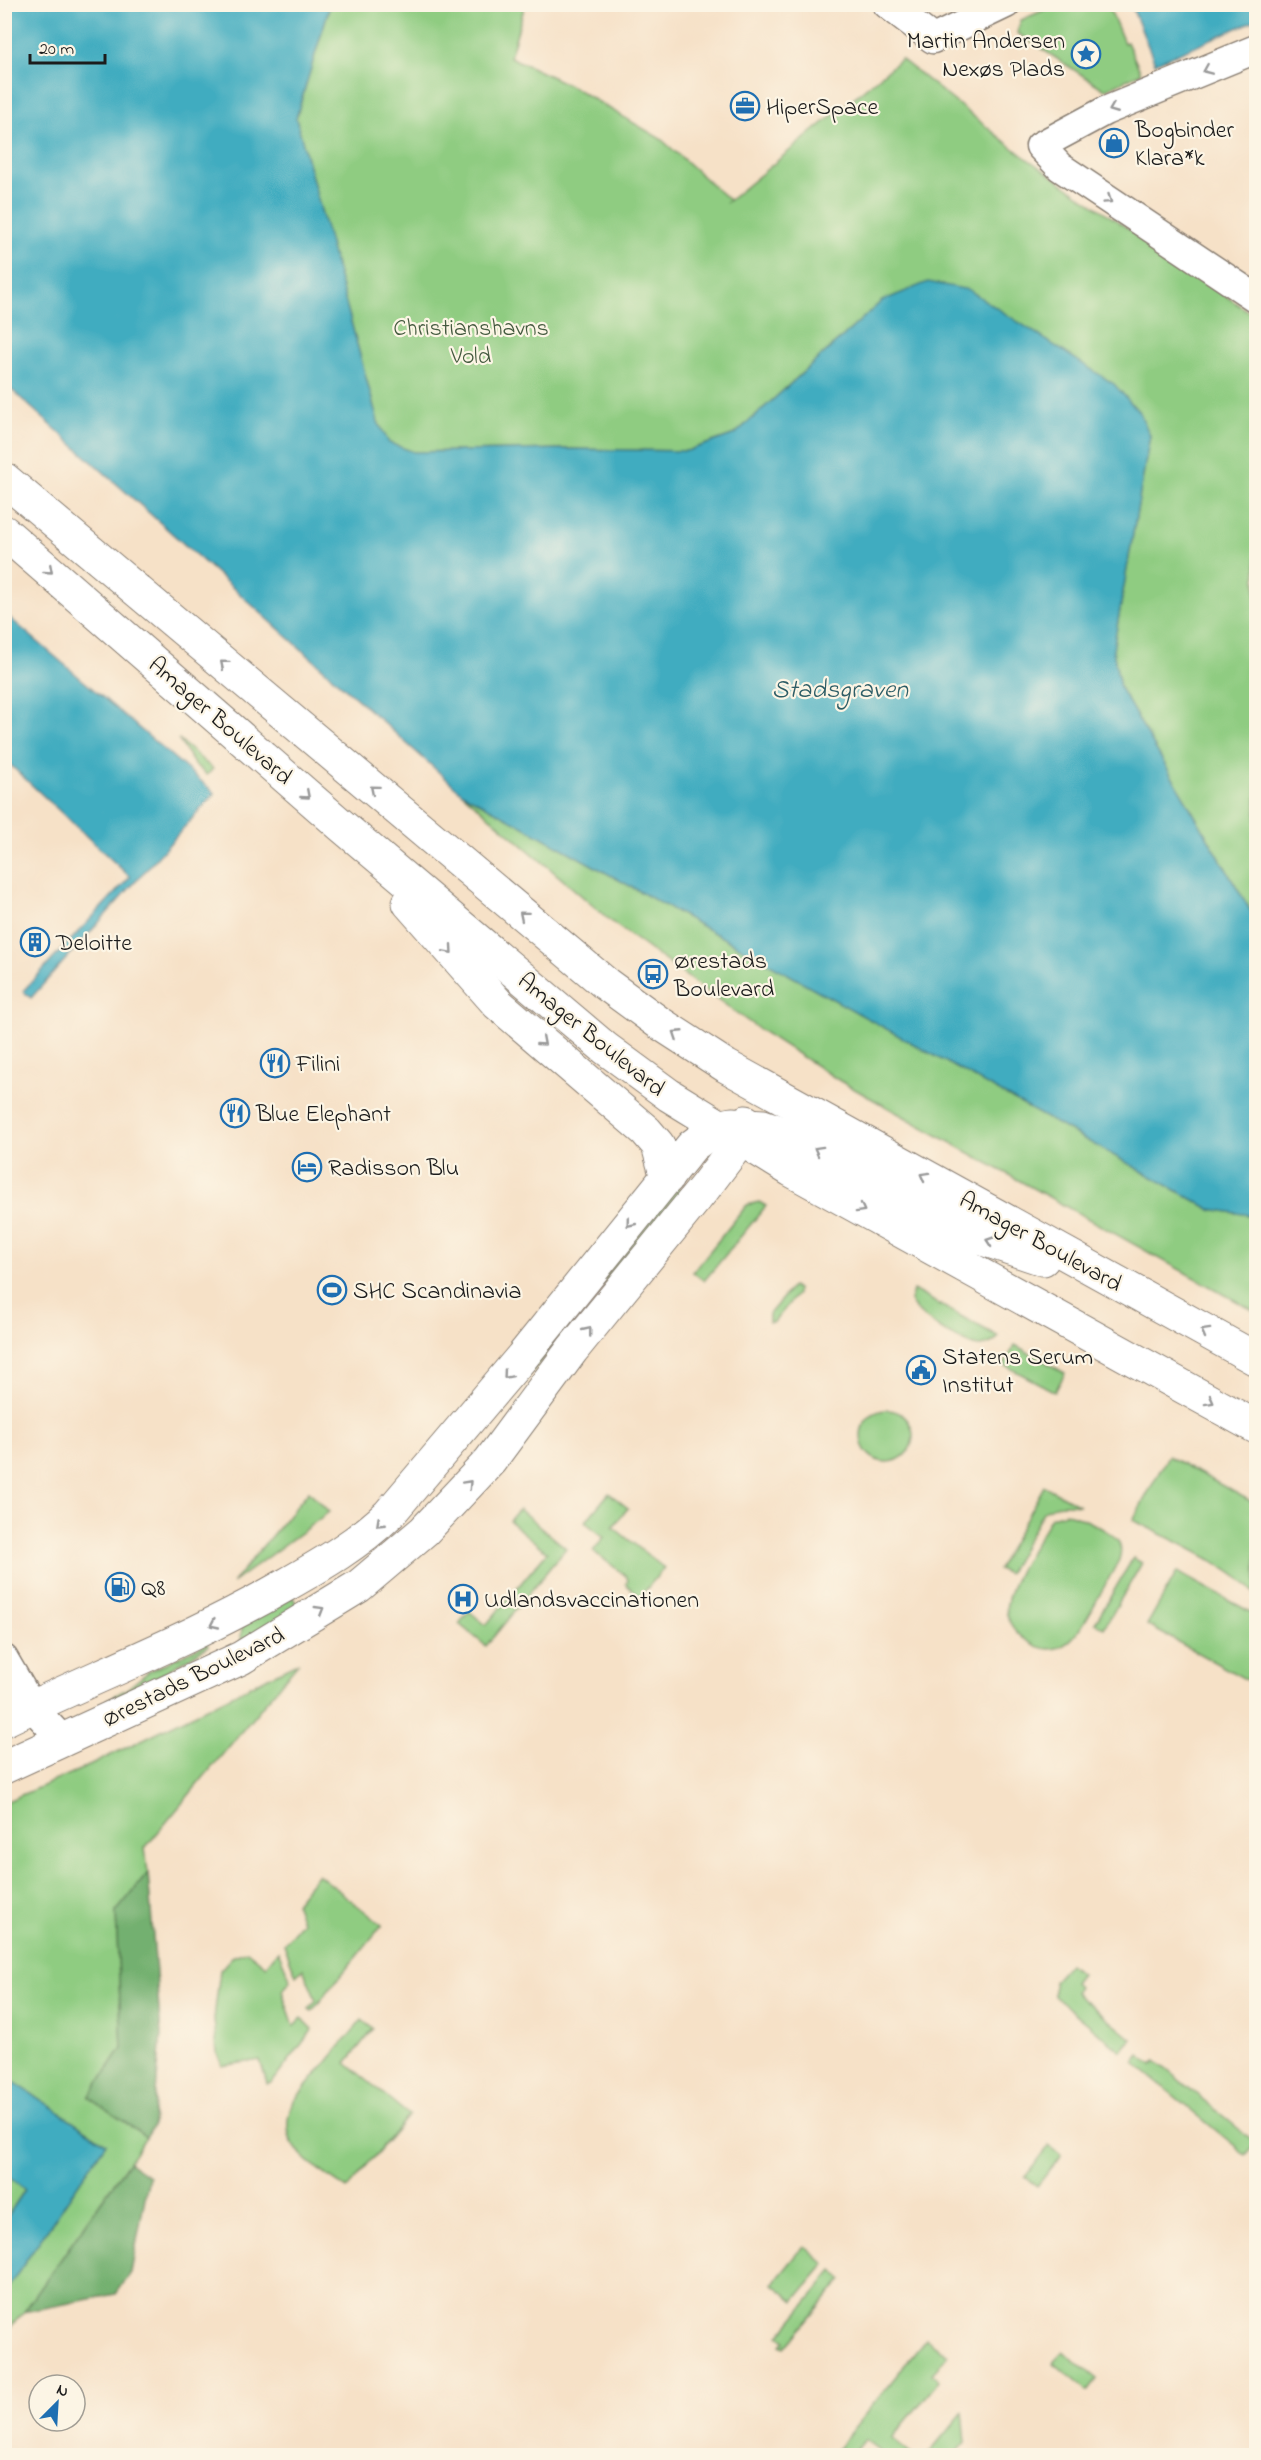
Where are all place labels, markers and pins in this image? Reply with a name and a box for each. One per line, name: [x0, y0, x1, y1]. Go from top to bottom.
place label: Martin Andersen Nexøs Plads: [907, 25, 1065, 88]
place icon: Martin Andersen Nexøs Plads: [1070, 38, 1102, 70]
office icon: HiperSpace: [729, 90, 761, 122]
place label: HiperSpace: [766, 91, 879, 126]
place label: Bogbinder Klara*k: [1134, 114, 1235, 177]
shop icon: Bogbinder Klara*k: [1098, 127, 1130, 159]
building icon: Deloitte: [19, 926, 51, 958]
place label: Deloitte: [55, 927, 132, 962]
place label: Ørestads Boulevard: [673, 945, 775, 1008]
bus stop icon: Ørestads Boulevard: [637, 958, 669, 990]
restaurant icon: Filini: [259, 1047, 291, 1079]
place label: Filini: [295, 1048, 340, 1083]
restaurant icon: Blue Elephant: [219, 1097, 251, 1129]
place label: Blue Elephant: [255, 1098, 391, 1133]
hotel icon: Radisson Blu: [291, 1151, 323, 1183]
place label: Radisson Blu: [328, 1152, 459, 1187]
sports icon: SHC Scandinavia: [316, 1274, 348, 1306]
place label: SHC Scandinavia: [353, 1275, 522, 1310]
place label: Statens Serum Institut: [942, 1341, 1093, 1404]
public building icon: Statens Serum Institut: [905, 1354, 937, 1386]
fuel station icon: Q8: [104, 1571, 136, 1603]
place label: Q8: [141, 1572, 165, 1607]
hospital icon: Udlandsvaccinationen: [447, 1583, 479, 1615]
place label: Udlandsvaccinationen: [484, 1584, 699, 1619]

